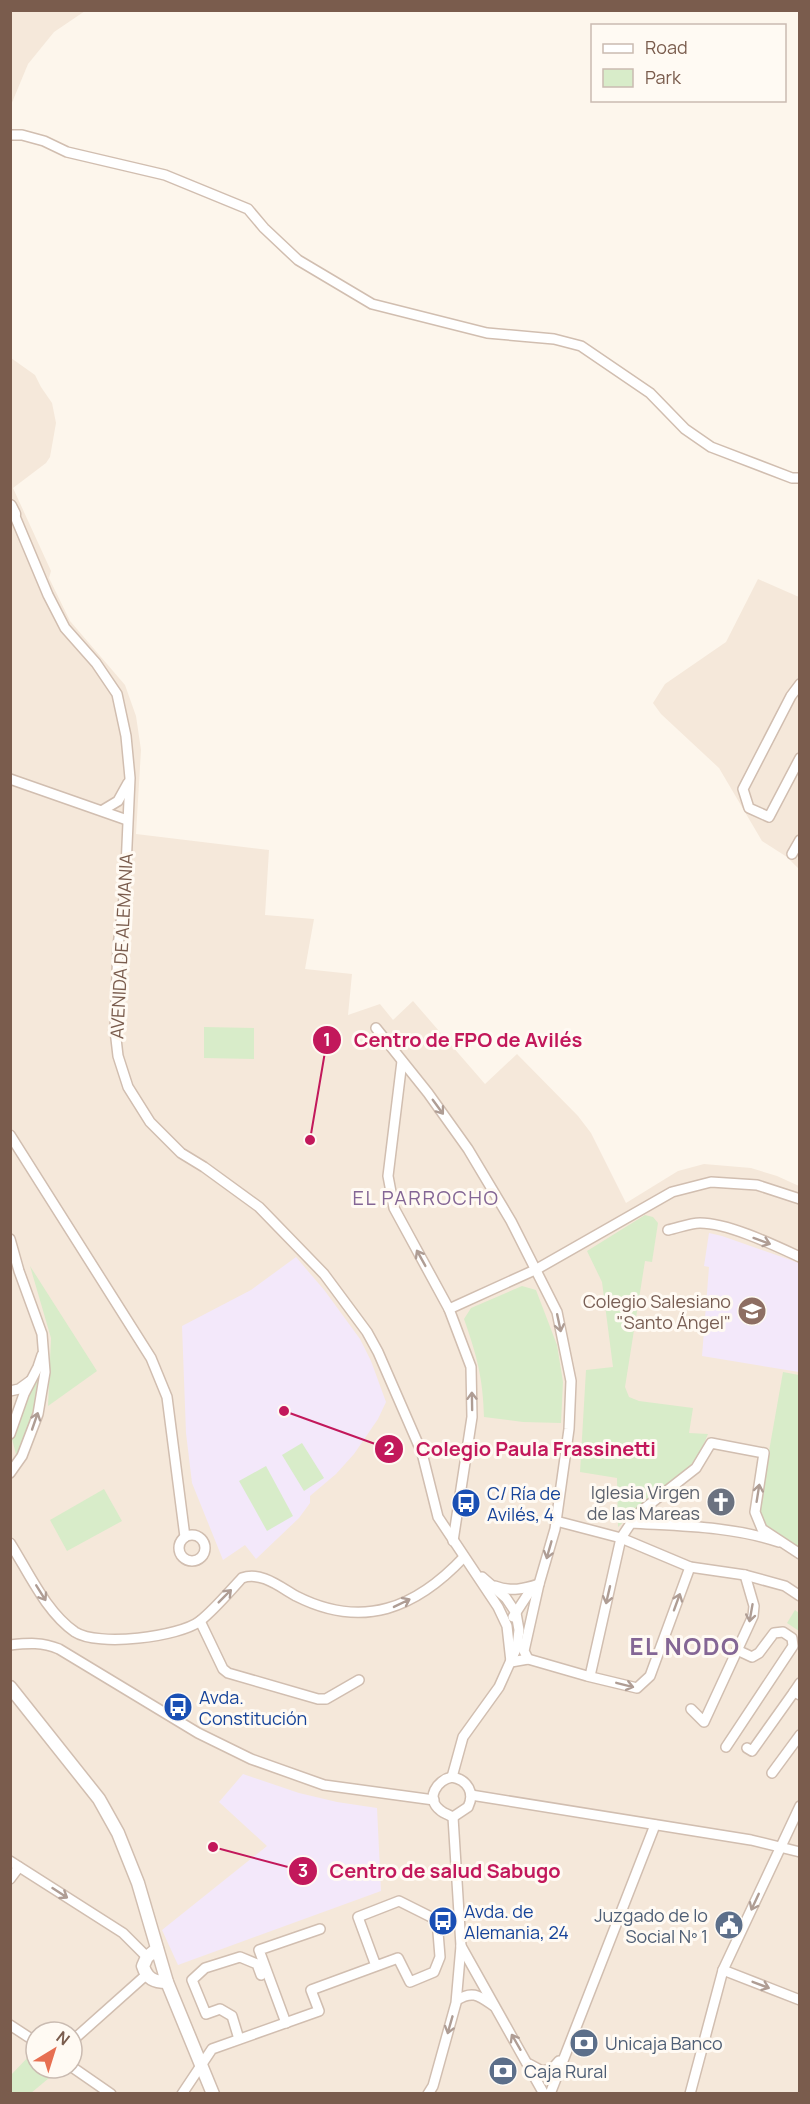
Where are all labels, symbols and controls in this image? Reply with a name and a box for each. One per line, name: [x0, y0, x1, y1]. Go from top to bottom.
legend: [591, 24, 786, 102]
text: Road: [645, 35, 688, 59]
text: Park: [645, 65, 682, 89]
street label: AVENIDA DE ALEMANIA: [104, 852, 138, 1039]
callout: Centro de FPO de Avilés: [312, 1021, 594, 1059]
text: Centro de FPO de Avilés: [354, 1026, 582, 1053]
text: 1: [323, 1027, 331, 1051]
one-way arrow: [432, 1099, 444, 1115]
district label: EL PARROCHO: [352, 1184, 500, 1211]
one-way arrow: [752, 1236, 771, 1247]
one-way arrow: [415, 1250, 427, 1267]
place label: Colegio Salesiano "Santo Ángel": [583, 1289, 731, 1334]
school or university icon: Colegio Salesiano "Santo Ángel": [736, 1295, 768, 1327]
one-way arrow: [554, 1313, 566, 1332]
one-way arrow: [466, 1391, 478, 1411]
one-way arrow: [31, 1412, 42, 1431]
callout: Colegio Paula Frassinetti: [374, 1430, 668, 1468]
text: Colegio Paula Frassinetti: [416, 1435, 656, 1462]
text: 2: [384, 1436, 394, 1460]
place label: Iglesia Virgen de las Mareas: [587, 1480, 700, 1525]
place label: C/ Ría de Avilés, 4: [487, 1481, 561, 1526]
one-way arrow: [753, 1484, 764, 1503]
church icon: Iglesia Virgen de las Mareas: [705, 1486, 737, 1518]
bus stop icon: C/ Ría de Avilés, 4: [450, 1487, 482, 1519]
one-way arrow: [543, 1540, 554, 1559]
one-way arrow: [36, 1584, 48, 1601]
one-way arrow: [602, 1585, 614, 1604]
one-way arrow: [217, 1589, 232, 1604]
one-way arrow: [673, 1593, 684, 1612]
one-way arrow: [393, 1597, 411, 1609]
one-way arrow: [745, 1603, 756, 1622]
district label: EL NODO: [630, 1629, 740, 1662]
one-way arrow: [616, 1680, 635, 1692]
place label: Avda. Constitución: [199, 1685, 307, 1730]
bus stop icon: Avda. Constitución: [162, 1691, 194, 1723]
callout: Centro de salud Sabugo: [288, 1852, 573, 1890]
text: Centro de salud Sabugo: [329, 1857, 561, 1884]
text: 3: [298, 1858, 308, 1882]
one-way arrow: [51, 1887, 68, 1899]
one-way arrow: [749, 1892, 761, 1910]
place label: Avda. de Alemania, 24: [464, 1899, 569, 1944]
place label: Juzgado de lo Social Nº 1: [594, 1903, 708, 1948]
bus stop icon: Avda. de Alemania, 24: [427, 1905, 459, 1937]
public building icon: Juzgado de lo Social Nº 1: [713, 1909, 745, 1941]
one-way arrow: [752, 1980, 770, 1991]
one-way arrow: [444, 2015, 455, 2034]
north arrow: [24, 2020, 84, 2080]
text: N: [52, 2026, 75, 2050]
bank icon: Unicaja Banco: [568, 2027, 600, 2059]
place label: Unicaja Banco: [605, 2031, 723, 2055]
one-way arrow: [510, 2034, 522, 2051]
bank icon: Caja Rural: [487, 2055, 519, 2087]
place label: Caja Rural: [524, 2059, 607, 2083]

